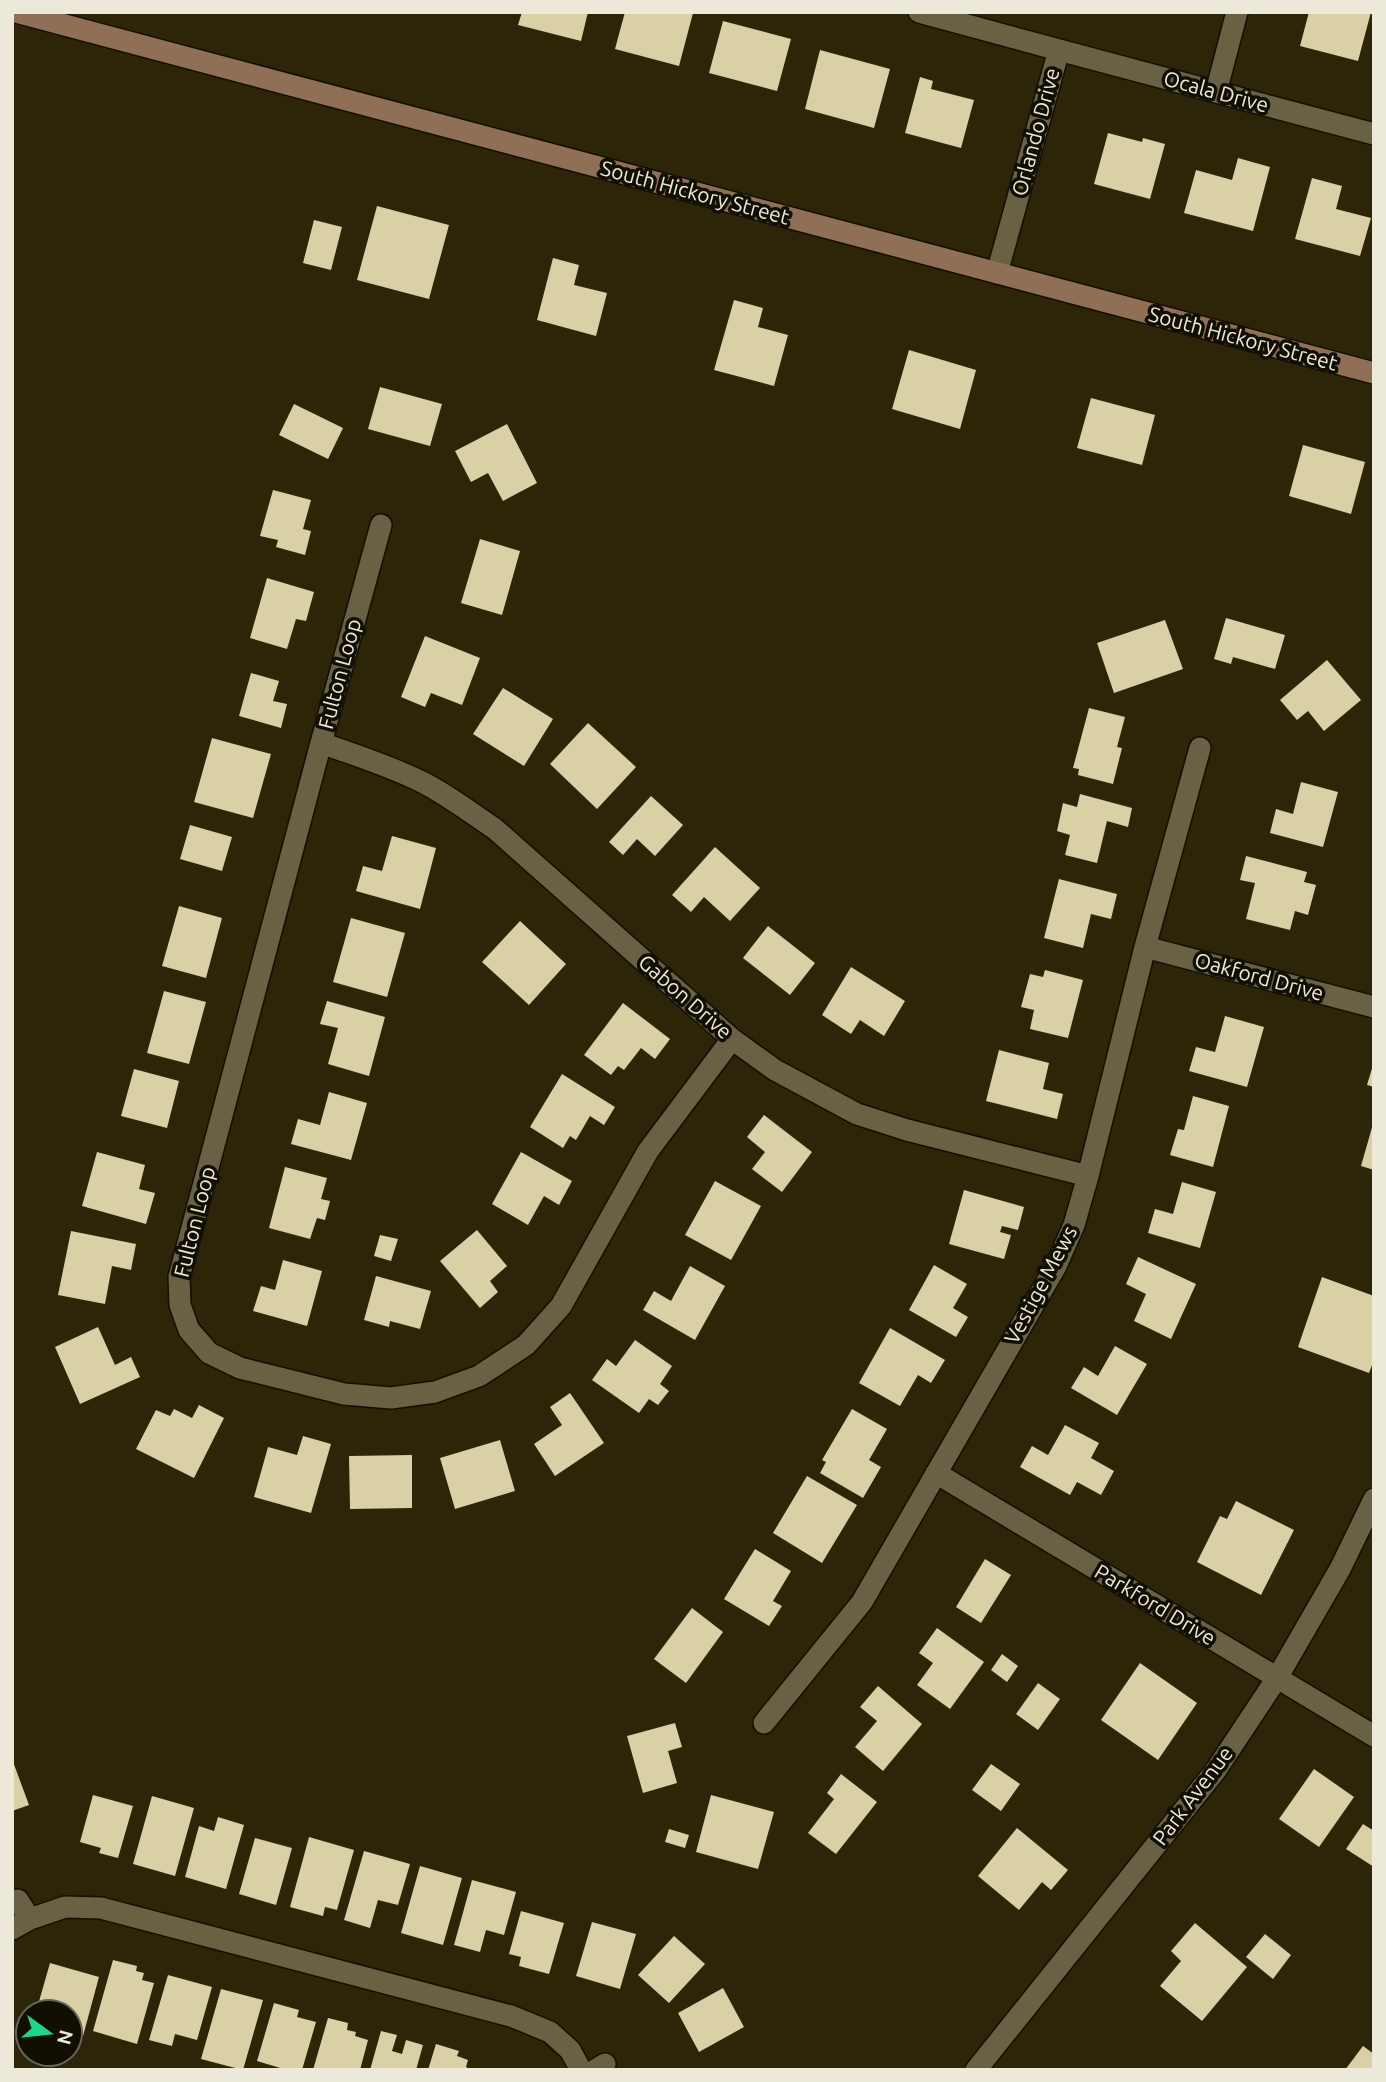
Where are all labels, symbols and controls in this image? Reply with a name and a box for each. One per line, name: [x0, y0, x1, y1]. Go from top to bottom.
street label: Orlando Drive: [1006, 65, 1064, 198]
street label: Ocala Drive: [1161, 66, 1271, 117]
street label: South Hickory Street: [598, 155, 792, 229]
street label: South Hickory Street: [1146, 301, 1340, 375]
street label: Fulton Loop: [313, 616, 365, 731]
street label: Oakford Drive: [1192, 947, 1326, 1005]
street label: Gabon Drive: [634, 949, 737, 1043]
street label: Fulton Loop: [169, 1164, 219, 1280]
street label: Vestige Mews: [999, 1221, 1081, 1348]
street label: Parkford Drive: [1091, 1559, 1220, 1650]
street label: Park Avenue: [1147, 1741, 1237, 1849]
north arrow: [14, 1998, 84, 2068]
text: N: [53, 2028, 78, 2047]

